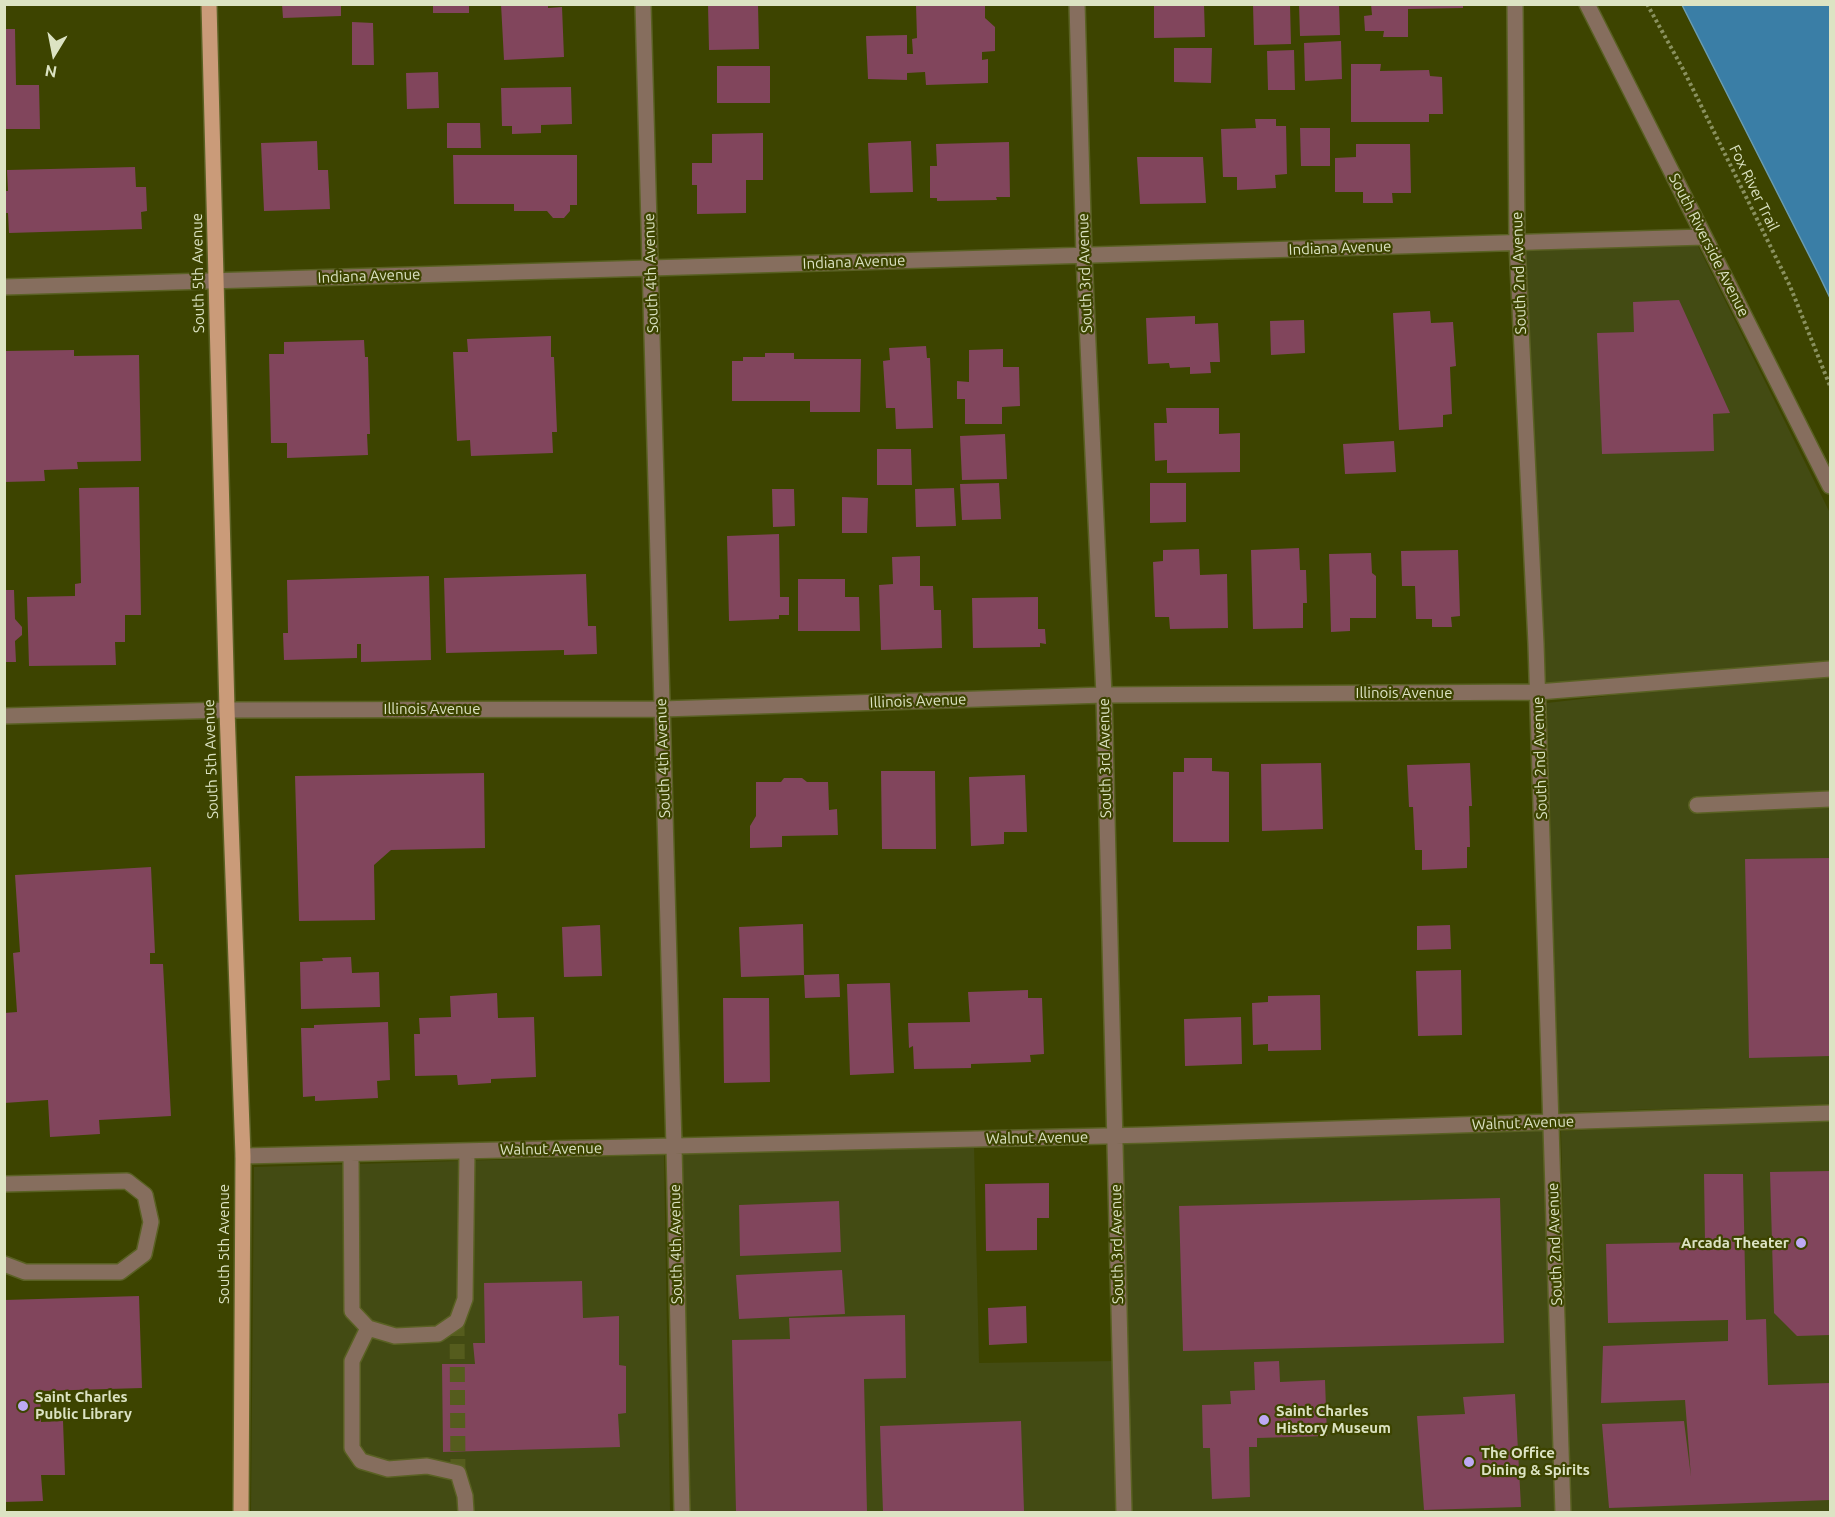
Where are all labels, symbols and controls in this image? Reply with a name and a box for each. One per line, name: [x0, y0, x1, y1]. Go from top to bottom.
north arrow: [24, 24, 84, 84]
text: N: [43, 62, 58, 82]
street label: Fox River Trail: [1725, 142, 1783, 234]
street label: South Riverside Avenue: [1665, 170, 1753, 320]
street label: South 2nd Avenue: [1508, 211, 1530, 335]
street label: South 5th Avenue: [188, 213, 208, 333]
street label: South 4th Avenue: [640, 213, 662, 333]
street label: South 3rd Avenue: [1074, 213, 1096, 333]
street label: Indiana Avenue: [1288, 237, 1392, 259]
street label: Indiana Avenue: [802, 251, 906, 273]
street label: Indiana Avenue: [317, 265, 421, 287]
street label: Illinois Avenue: [1356, 684, 1452, 702]
street label: Illinois Avenue: [869, 690, 967, 712]
street label: South 2nd Avenue: [1529, 696, 1551, 820]
street label: South 4th Avenue: [652, 698, 674, 818]
street label: South 3rd Avenue: [1095, 698, 1115, 818]
street label: South 5th Avenue: [200, 699, 222, 819]
street label: Illinois Avenue: [384, 700, 480, 718]
street label: Walnut Avenue: [1472, 1112, 1574, 1134]
street label: Walnut Avenue: [986, 1128, 1088, 1148]
street label: Walnut Avenue: [500, 1139, 602, 1159]
street label: South 2nd Avenue: [1544, 1182, 1566, 1306]
street label: South 5th Avenue: [215, 1184, 233, 1304]
street label: South 4th Avenue: [666, 1184, 686, 1304]
street label: South 3rd Avenue: [1107, 1184, 1127, 1304]
place label: Arcada Theater: [1681, 1234, 1789, 1252]
marker: Arcada Theater: [1794, 1236, 1808, 1250]
place label: Saint Charles Public Library: [35, 1388, 132, 1423]
marker: Saint Charles Public Library: [16, 1399, 30, 1413]
place label: Saint Charles History Museum: [1276, 1402, 1391, 1437]
marker: Saint Charles History Museum: [1257, 1413, 1271, 1427]
place label: The Office Dining & Spirits: [1481, 1444, 1590, 1479]
marker: The Office Dining & Spirits: [1462, 1455, 1476, 1469]

